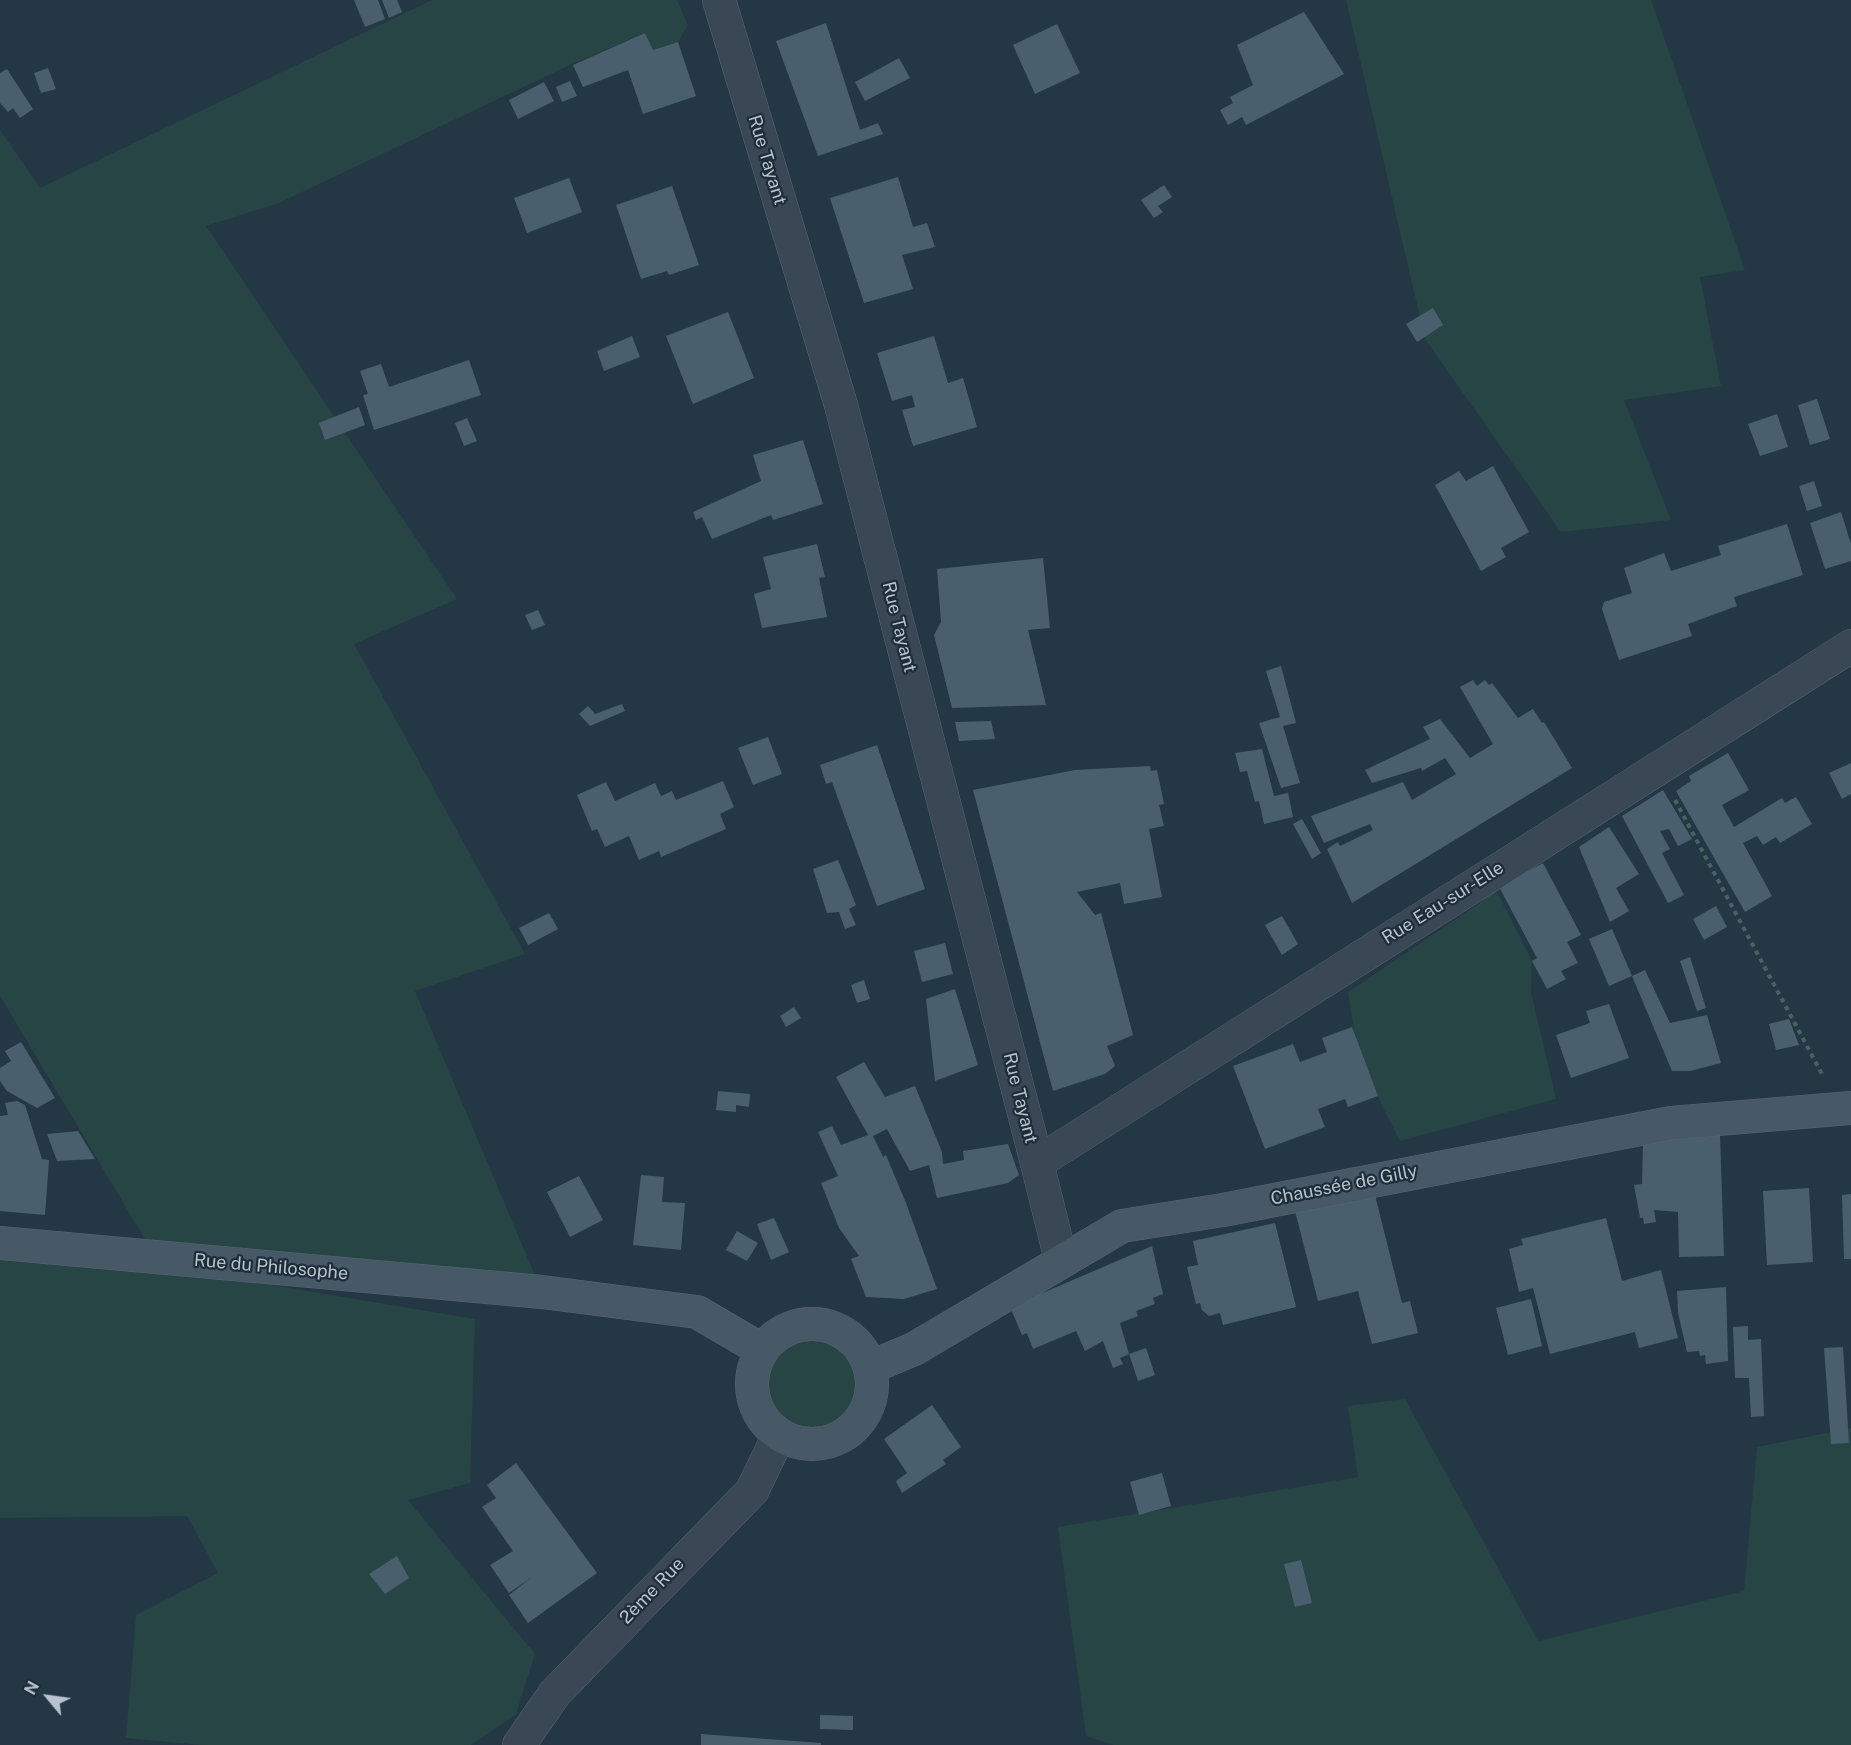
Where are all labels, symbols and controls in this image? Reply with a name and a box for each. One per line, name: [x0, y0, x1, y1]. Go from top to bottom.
street label: Rue Tayant: [743, 113, 791, 207]
street label: Rue Tayant: [877, 579, 921, 675]
street label: Rue Eau-sur-Elle: [1378, 857, 1508, 949]
street label: Rue Tayant: [998, 1050, 1042, 1146]
street label: Chaussée de Gilly: [1269, 1160, 1419, 1210]
street label: Rue du Philosophe: [193, 1249, 349, 1285]
street label: 2ème Rue: [615, 1553, 689, 1629]
north arrow: [18, 1667, 78, 1727]
text: N: [20, 1678, 43, 1698]

